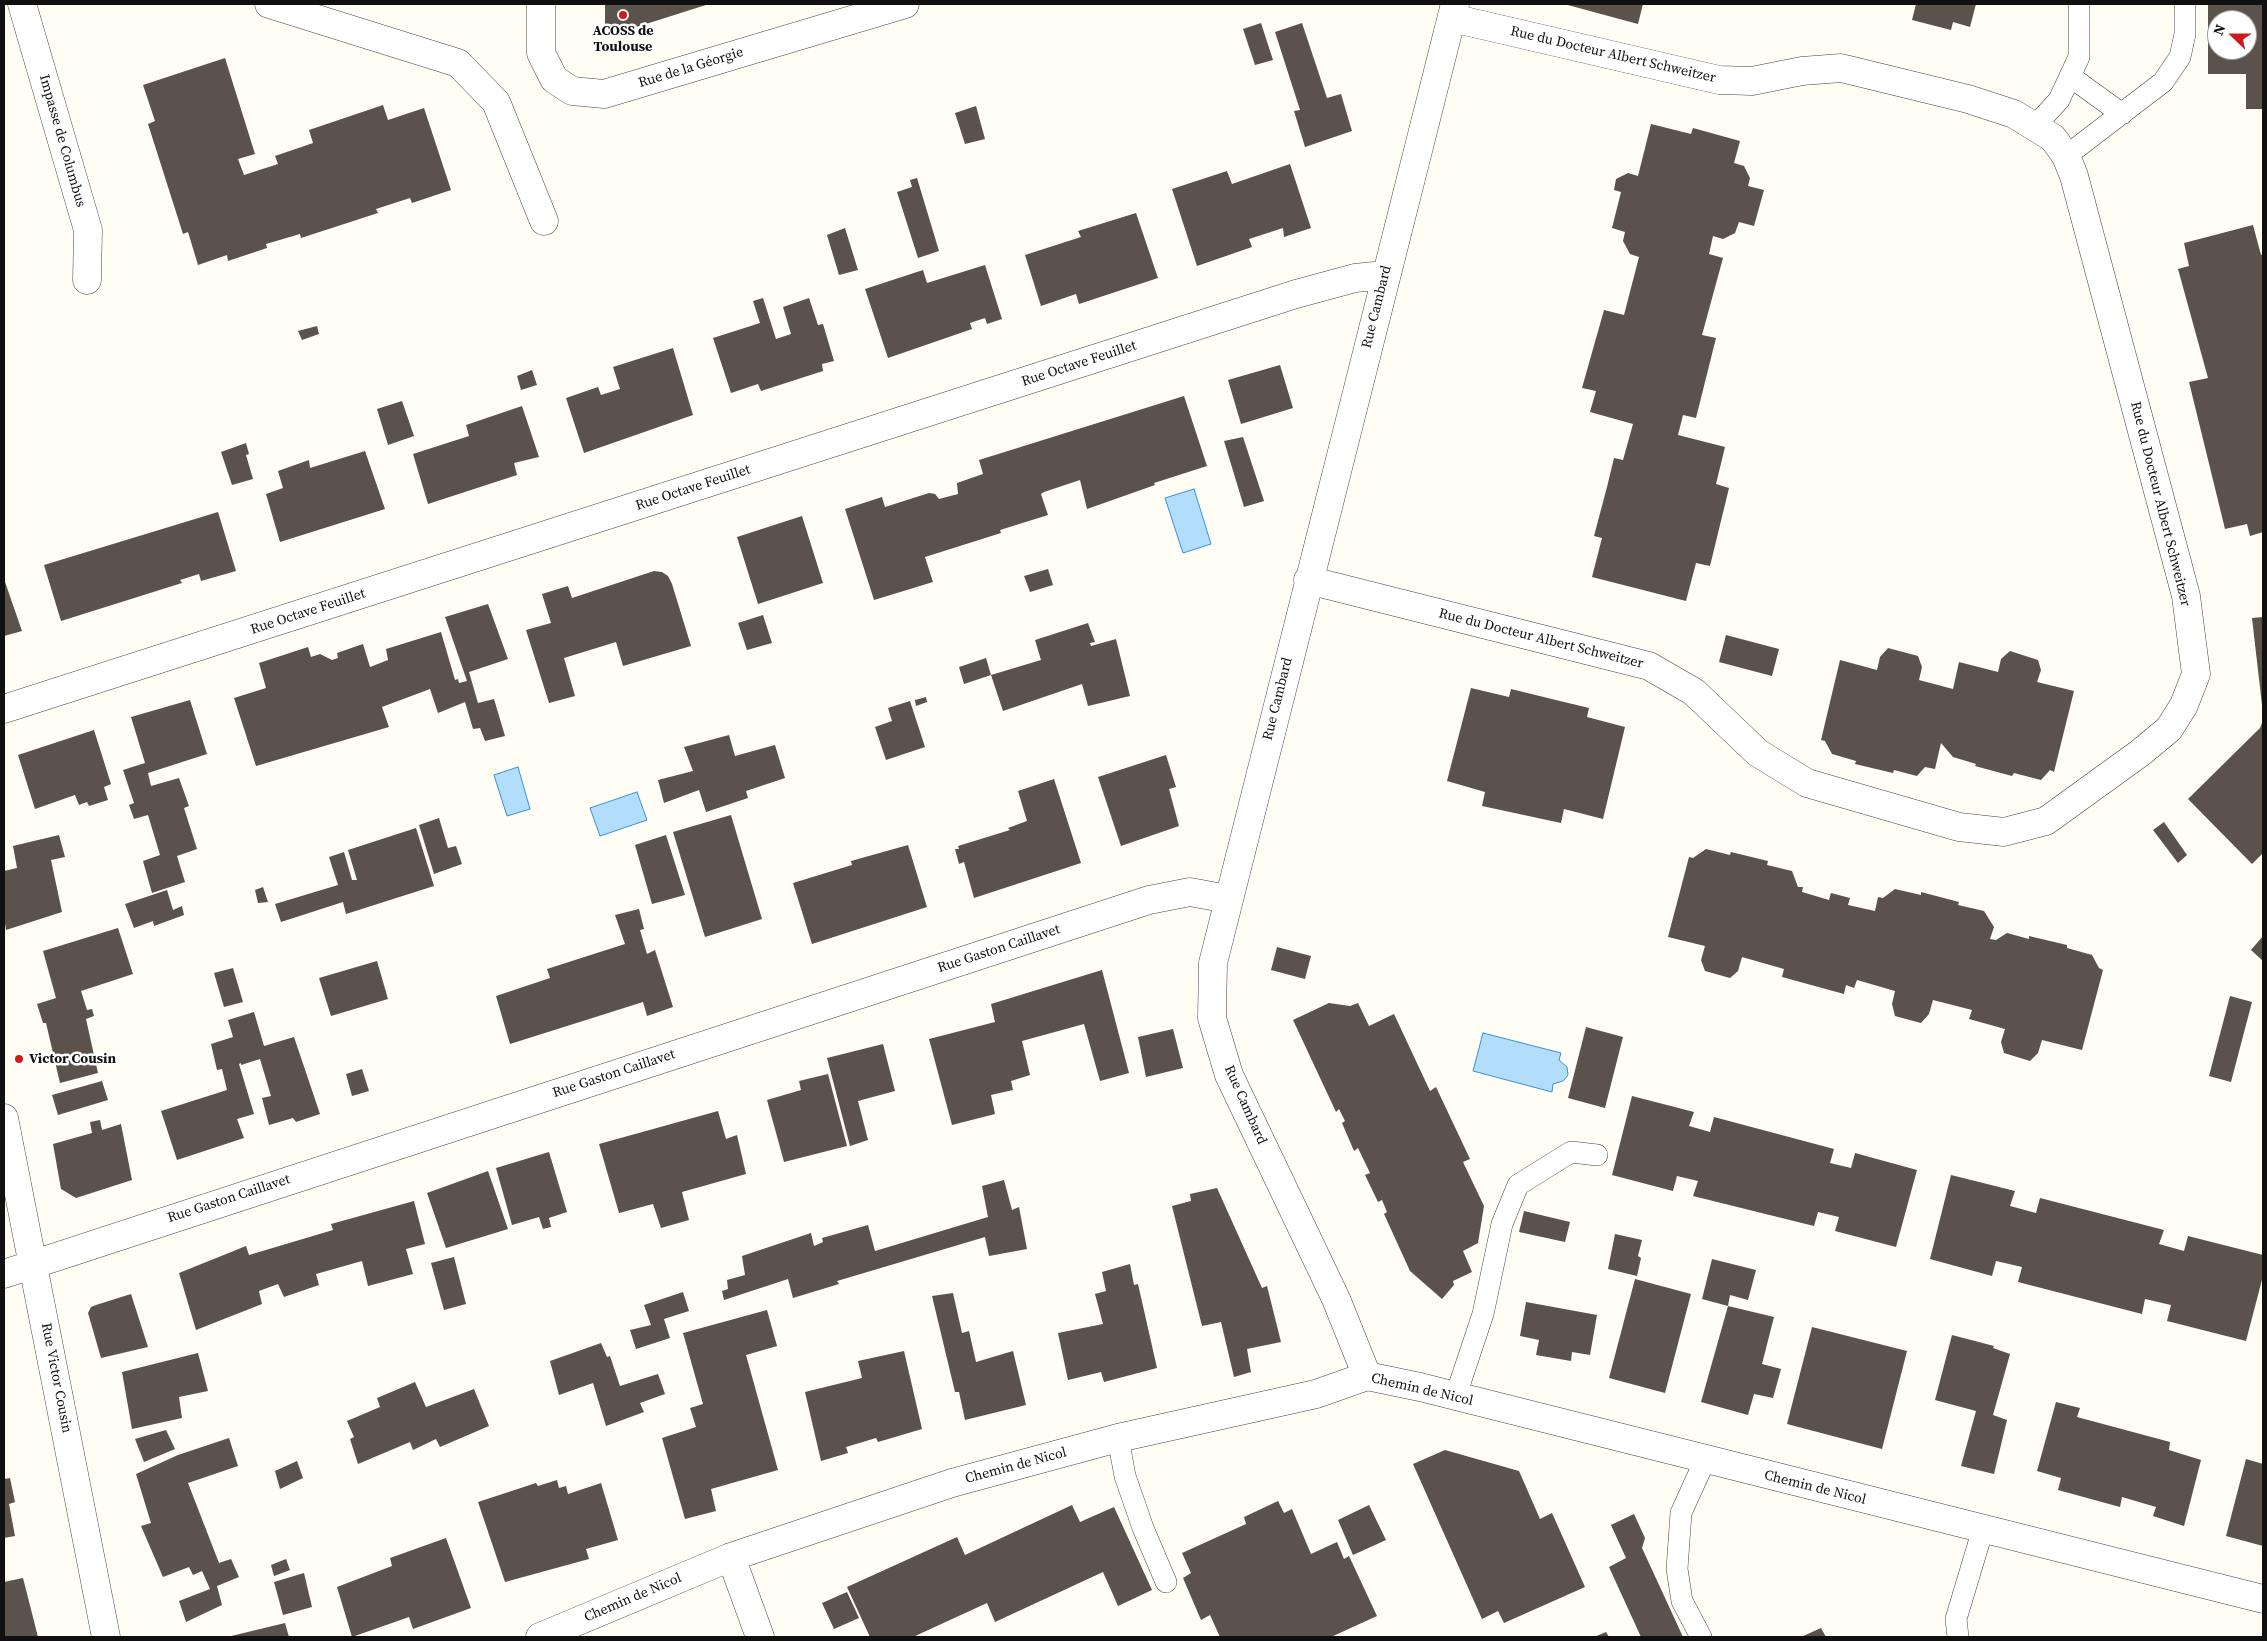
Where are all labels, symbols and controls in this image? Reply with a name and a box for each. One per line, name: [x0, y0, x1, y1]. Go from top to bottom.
marker: ACOSS de Toulouse: [617, 9, 629, 21]
north arrow: [2207, 10, 2257, 60]
text: N: [2208, 21, 2230, 38]
place label: ACOSS de Toulouse: [592, 23, 654, 56]
street label: Rue du Docteur Albert Schweitzer: [1509, 23, 1717, 87]
street label: Rue de la Géorgie: [636, 44, 746, 92]
street label: Impasse de Columbus: [35, 73, 89, 209]
street label: Rue Cambard: [1359, 264, 1395, 350]
street label: Rue Octave Feuillet: [1019, 338, 1139, 390]
street label: Rue du Docteur Albert Schweitzer: [2126, 400, 2194, 608]
street label: Rue Octave Feuillet: [633, 462, 753, 514]
street label: Rue Octave Feuillet: [248, 586, 368, 638]
street label: Rue du Docteur Albert Schweitzer: [1437, 605, 1645, 673]
street label: Rue Cambard: [1260, 656, 1296, 742]
street label: Rue Gaston Caillavet: [936, 921, 1062, 977]
street label: Rue Gaston Caillavet: [551, 1046, 677, 1102]
place label: Victor Cousin: [29, 1051, 116, 1067]
marker: Victor Cousin: [13, 1053, 25, 1065]
street label: Rue Cambard: [1220, 1063, 1270, 1147]
street label: Rue Gaston Caillavet: [166, 1171, 292, 1227]
street label: Rue Victor Cousin: [37, 1321, 75, 1435]
street label: Chemin de Nicol: [1369, 1370, 1475, 1410]
street label: Chemin de Nicol: [963, 1444, 1069, 1488]
street label: Chemin de Nicol: [1762, 1467, 1868, 1509]
street label: Chemin de Nicol: [582, 1570, 684, 1626]

